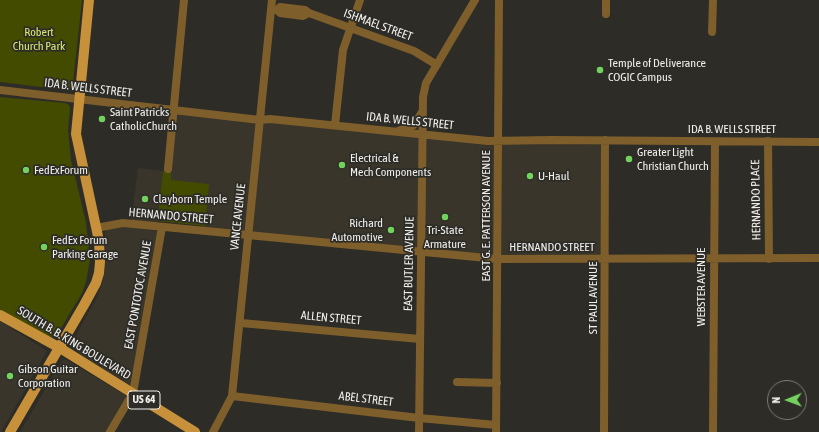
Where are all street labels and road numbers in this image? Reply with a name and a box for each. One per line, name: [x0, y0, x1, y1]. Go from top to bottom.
street label: ISHMAEL STREET: [342, 6, 414, 44]
street label: IDA B. WELLS STREET: [43, 75, 133, 101]
street label: IDA B. WELLS STREET: [365, 109, 455, 133]
street label: IDA B. WELLS STREET: [688, 122, 776, 136]
street label: EAST G. E. PATTERSON AVENUE: [479, 150, 493, 282]
street label: HERNANDO PLACE: [748, 160, 764, 240]
street label: VANCE AVENUE: [227, 183, 249, 251]
street label: HERNANDO STREET: [128, 205, 214, 227]
street label: EAST BUTLER AVENUE: [401, 217, 417, 311]
street label: EAST PONTOTOC AVENUE: [121, 240, 155, 350]
street label: HERNANDO STREET: [509, 240, 595, 254]
street label: WEBSTER AVENUE: [694, 248, 708, 326]
street label: ST PAUL AVENUE: [586, 262, 600, 334]
street label: SOUTH B. B. KING BOULEVARD: [15, 303, 133, 383]
street label: ALLEN STREET: [300, 308, 362, 328]
street label: ABEL STREET: [338, 389, 394, 409]
road number: US 64: [128, 391, 160, 409]

